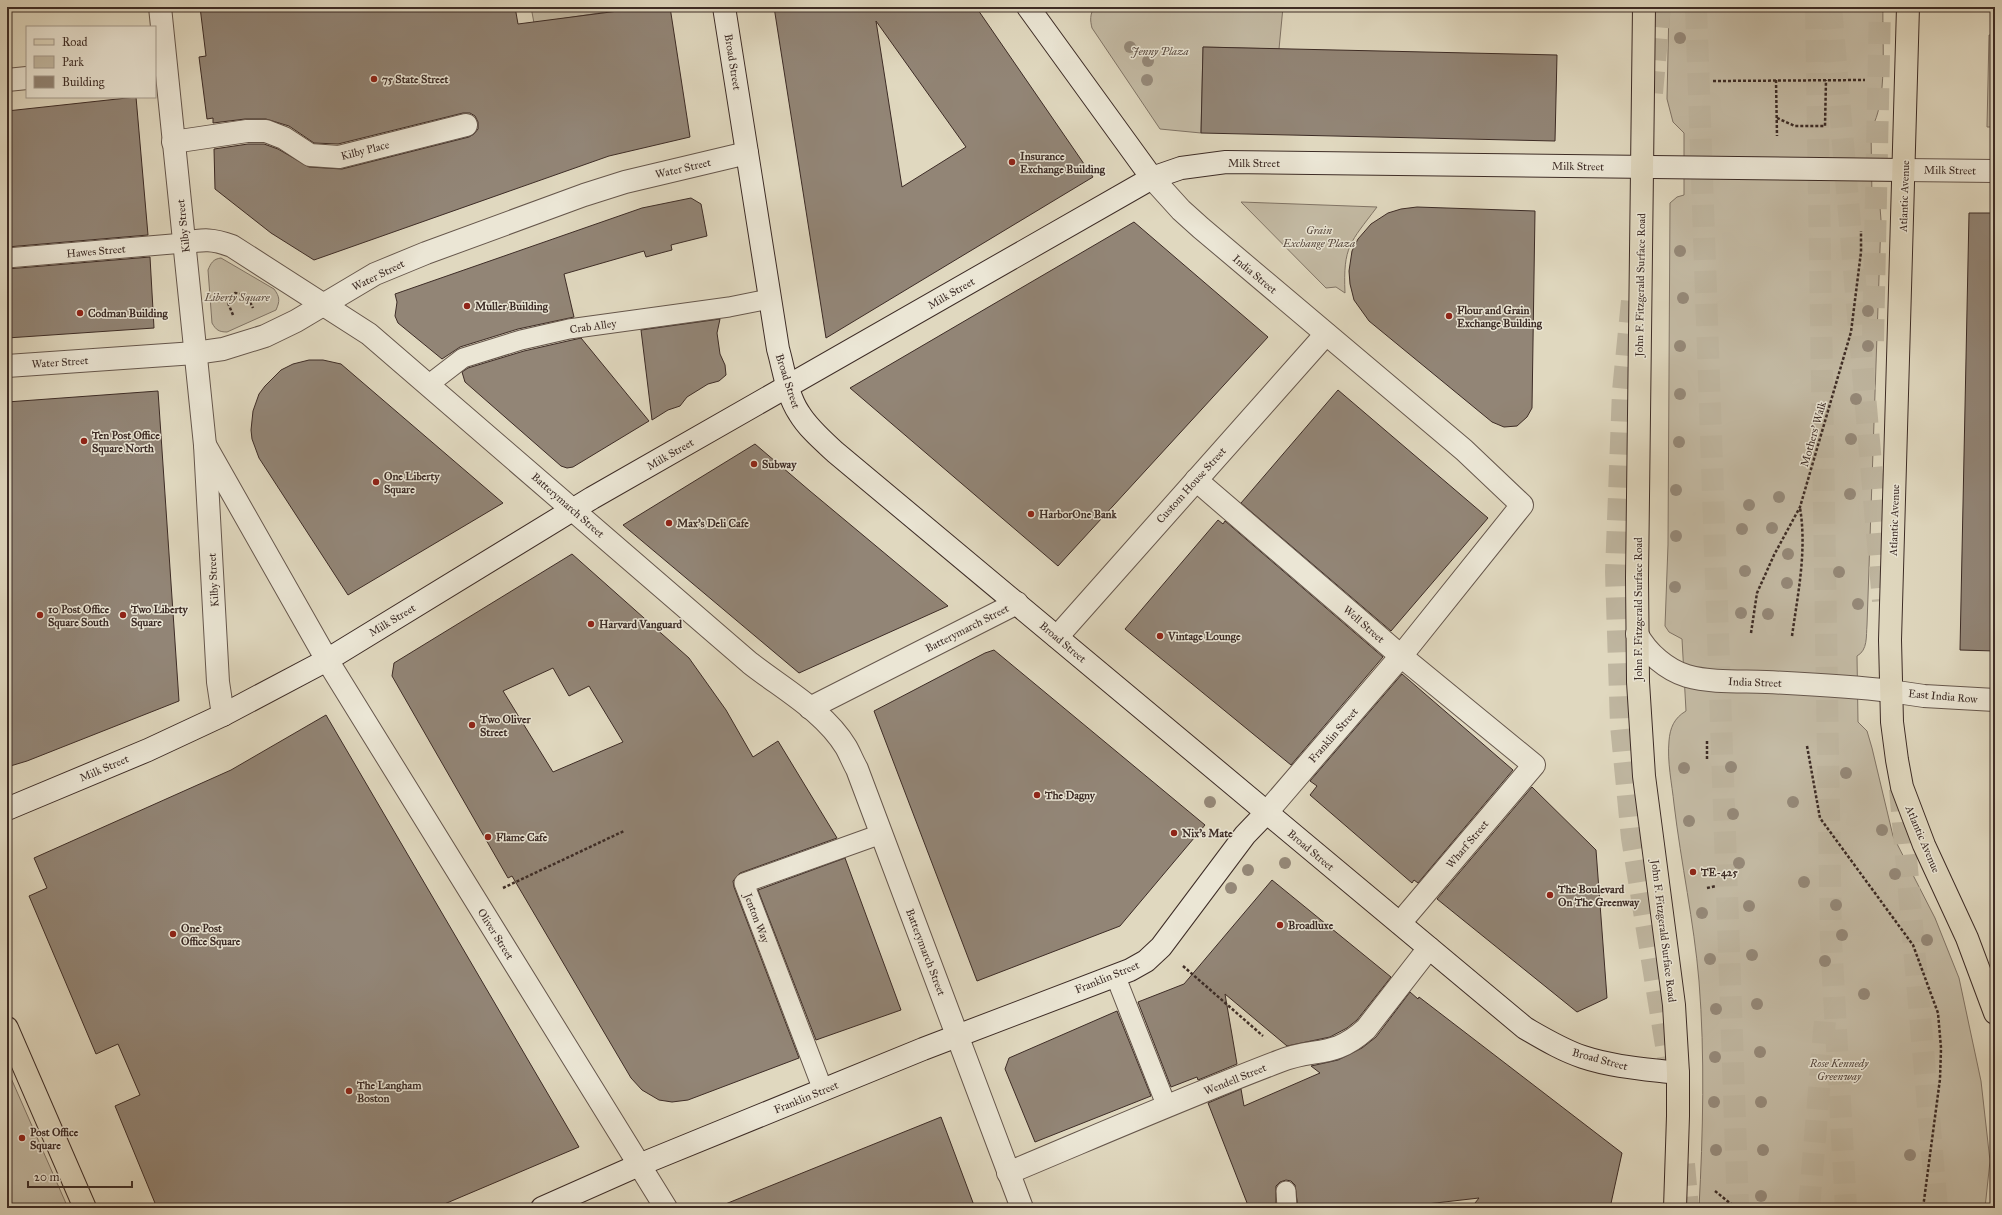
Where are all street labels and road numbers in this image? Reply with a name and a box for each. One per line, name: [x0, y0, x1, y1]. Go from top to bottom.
street label: Broad Street: [722, 33, 743, 91]
street label: Kilby Place: [339, 138, 391, 163]
street label: Water Street: [654, 156, 712, 181]
street label: Milk Street: [1228, 157, 1280, 170]
street label: Milk Street: [1552, 160, 1604, 173]
street label: Atlantic Avenue: [1897, 160, 1912, 233]
street label: Milk Street: [1924, 164, 1976, 177]
street label: Kilby Street: [174, 198, 193, 253]
street label: John F. Fitzgerald Surface Road: [1633, 213, 1649, 358]
street label: Hawes Street: [66, 242, 126, 261]
street label: India Street: [1230, 252, 1279, 297]
street label: Water Street: [350, 257, 407, 294]
street label: Milk Street: [925, 275, 977, 312]
street label: Crab Alley: [569, 317, 618, 336]
street label: Broad Street: [773, 352, 803, 410]
street label: Water Street: [31, 354, 89, 371]
street label: Mothers' Walk: [1798, 399, 1829, 468]
street label: Milk Street: [644, 436, 696, 473]
street label: Custom House Street: [1154, 445, 1229, 526]
street label: Batterymarch Street: [529, 470, 607, 541]
street label: Atlantic Avenue: [1887, 484, 1902, 557]
street label: John F. Fitzgerald Surface Road: [1632, 537, 1646, 682]
street label: Kilby Street: [206, 553, 221, 607]
street label: Milk Street: [367, 601, 418, 639]
street label: Batterymarch Street: [923, 602, 1011, 655]
street label: Well Street: [1340, 603, 1387, 646]
street label: Broad Street: [1037, 619, 1089, 666]
street label: India Street: [1728, 675, 1782, 690]
street label: East India Row: [1908, 687, 1979, 706]
street label: Franklin Street: [1306, 705, 1361, 765]
street label: Milk Street: [78, 752, 131, 785]
street label: Atlantic Avenue: [1902, 803, 1943, 875]
street label: Wharf Street: [1443, 818, 1491, 871]
street label: Broad Street: [1285, 827, 1337, 874]
street label: John F. Fitzgerald Surface Road: [1647, 858, 1679, 1004]
street label: Jenton Way: [740, 891, 772, 946]
street label: Oliver Street: [475, 906, 516, 962]
street label: Batterymarch Street: [903, 907, 948, 998]
street label: Franklin Street: [1073, 959, 1141, 996]
street label: Broad Street: [1571, 1046, 1629, 1073]
street label: Wendell Street: [1202, 1061, 1268, 1098]
street label: Franklin Street: [772, 1079, 840, 1116]

